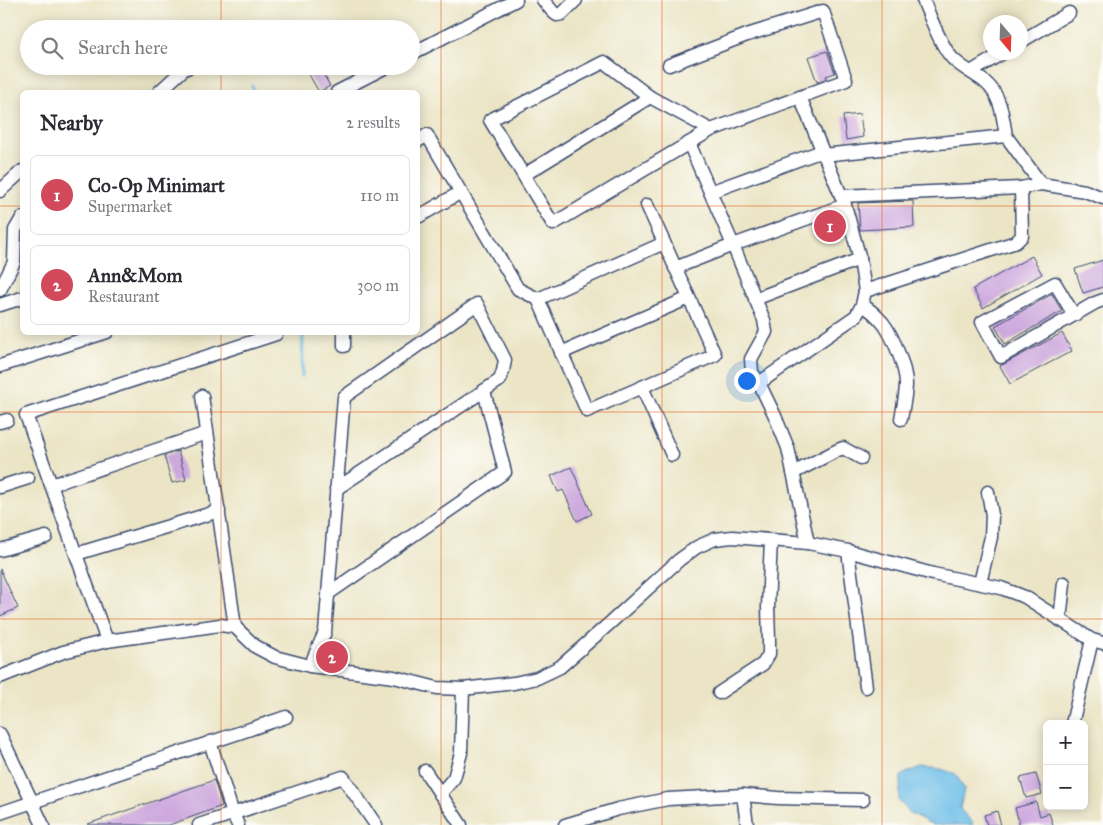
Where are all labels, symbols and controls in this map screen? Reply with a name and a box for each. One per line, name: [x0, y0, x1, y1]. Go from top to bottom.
north arrow: [983, 15, 1028, 60]
search box: [20, 20, 420, 75]
icon: search: [38, 34, 66, 62]
text: Search here: [78, 36, 168, 59]
text: Nearby: [40, 110, 103, 136]
text: 2 results: [346, 113, 400, 132]
text: Co-Op Minimart: [88, 174, 225, 197]
text: 1: [54, 186, 60, 205]
text: 110 m: [360, 186, 399, 205]
text: Supermarket: [88, 197, 172, 216]
pin: 1: [814, 207, 846, 245]
text: Ann&Mom: [88, 264, 182, 287]
text: 2: [53, 276, 61, 295]
text: 300 m: [357, 276, 399, 295]
text: Restaurant: [88, 287, 160, 306]
your location: [734, 368, 760, 394]
pin: 2: [316, 638, 348, 676]
map controls: [1043, 720, 1088, 810]
button: +: [1043, 720, 1088, 765]
button: −: [1043, 765, 1088, 810]

